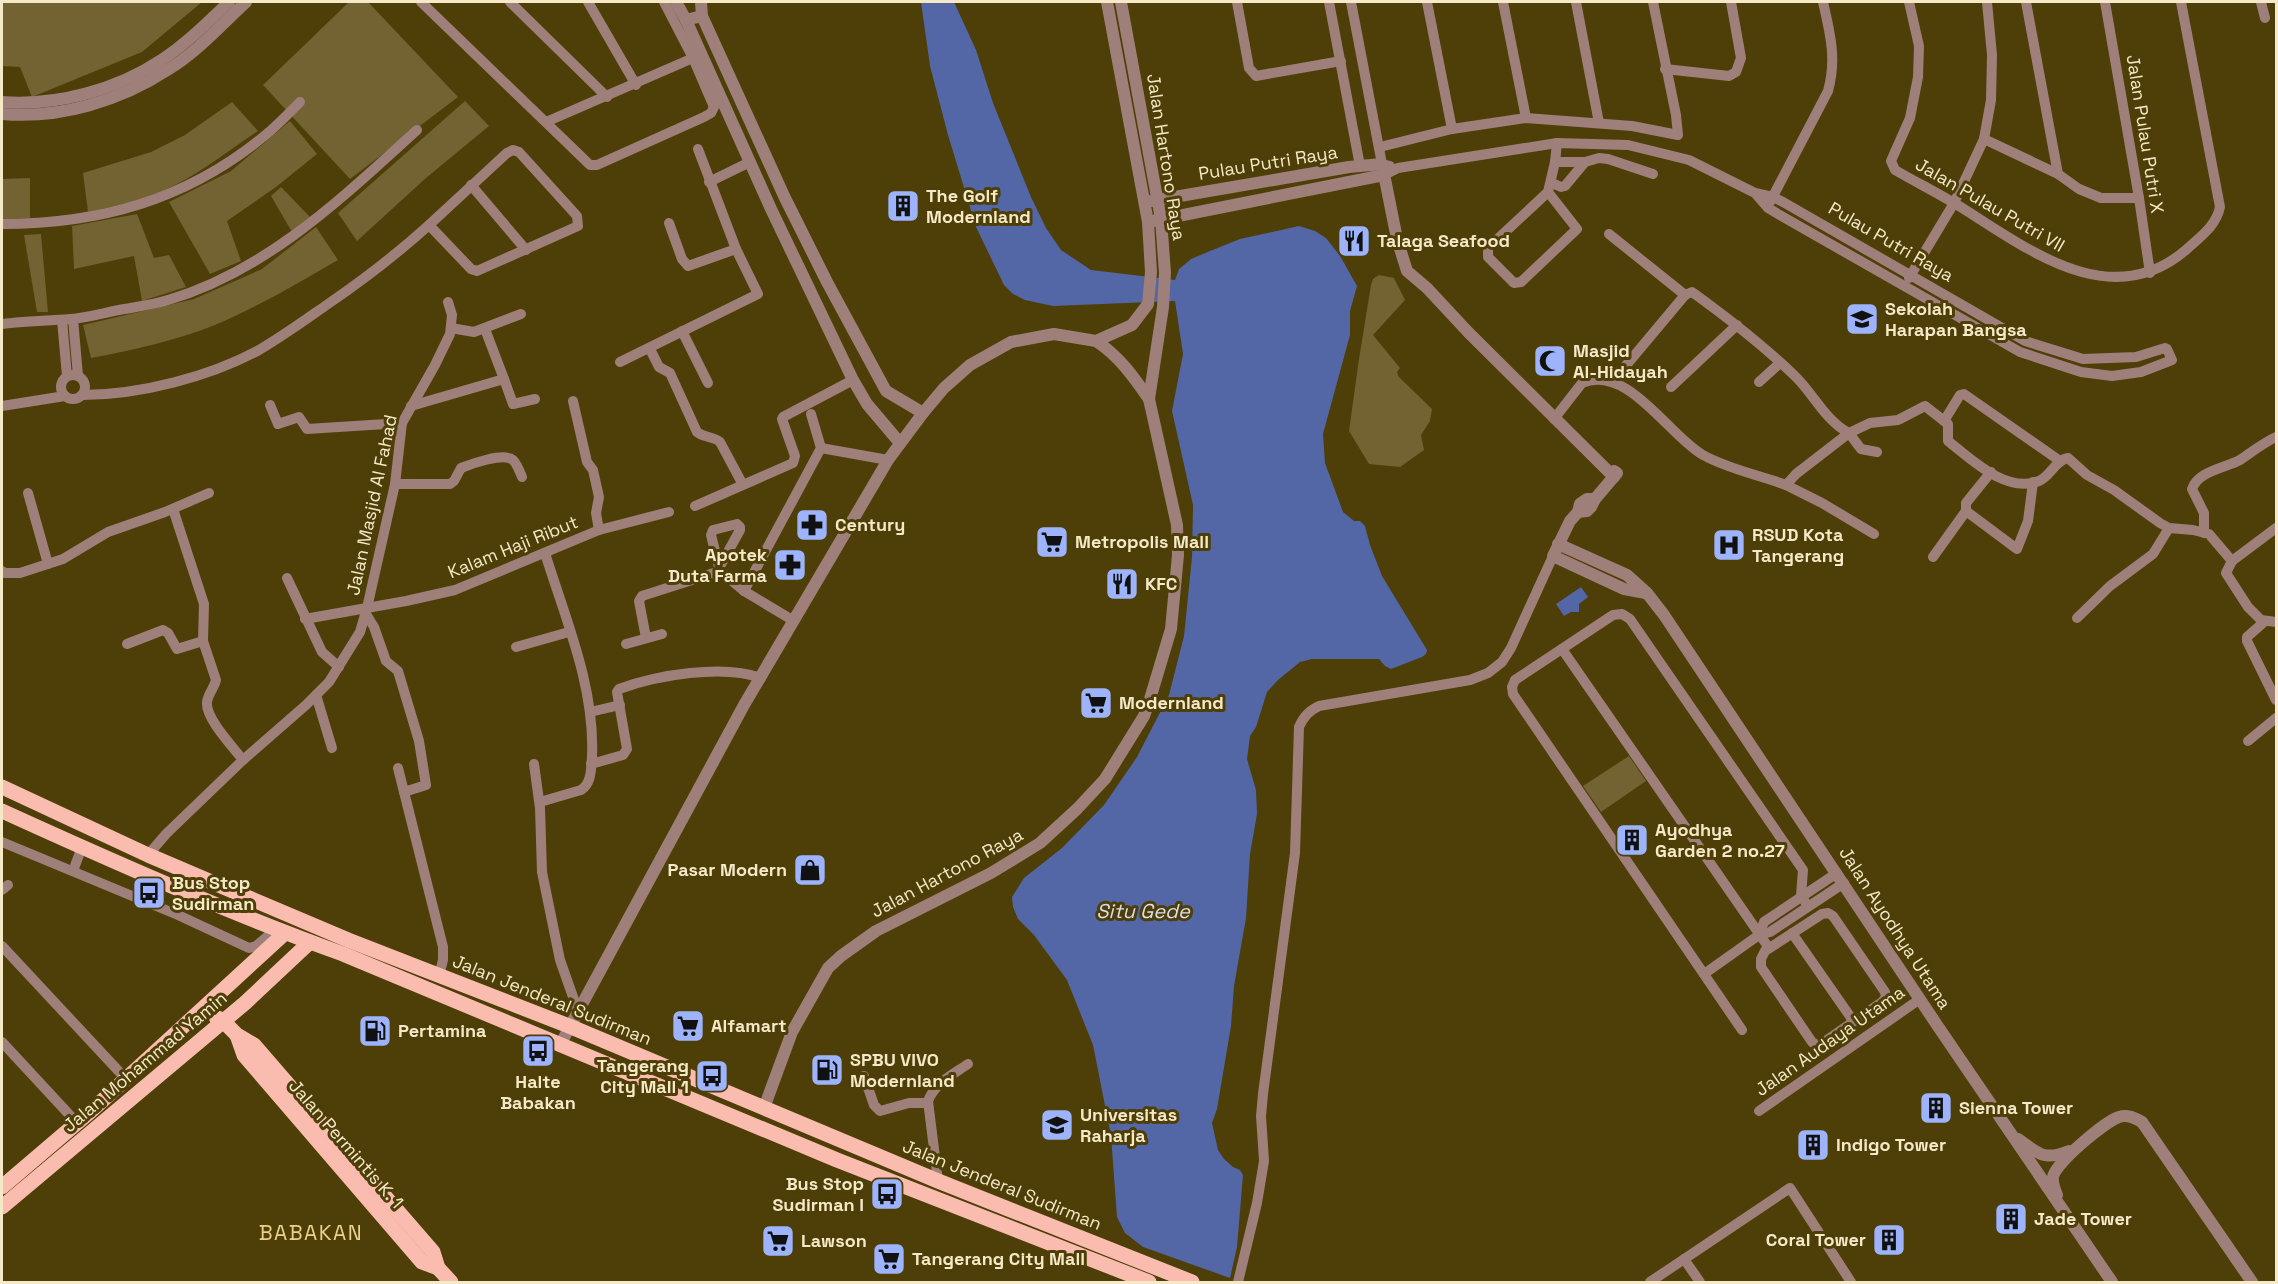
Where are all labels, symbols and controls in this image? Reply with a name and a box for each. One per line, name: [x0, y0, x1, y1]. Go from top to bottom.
street label: Jalan Pulau Putri X: [2122, 53, 2169, 215]
street label: Jalan Hartono Raya: [1142, 72, 1191, 242]
street label: Pulau Putri Raya: [1197, 140, 1339, 185]
street label: Jalan Pulau Putri VII: [1911, 152, 2069, 257]
place label: The Golf Modernland: [926, 184, 1031, 228]
building icon: The Golf Modernland: [885, 188, 921, 224]
street label: Pulau Putri Raya: [1825, 196, 1958, 287]
restaurant icon: Talaga Seafood: [1336, 223, 1372, 259]
place label: Talaga Seafood: [1377, 229, 1510, 252]
place label: Sekolah Harapan Bangsa: [1885, 297, 2027, 341]
school or university icon: Sekolah Harapan Bangsa: [1844, 301, 1880, 337]
place label: Masjid Al-Hidayah: [1573, 339, 1668, 383]
mosque icon: Masjid Al-Hidayah: [1532, 343, 1568, 379]
street label: Jalan Masjid Al Fahad: [341, 412, 402, 597]
pharmacy icon: Century: [794, 507, 830, 543]
street label: Kalam Haji Ribut: [444, 510, 581, 583]
place label: Century: [835, 513, 905, 536]
place label: RSUD Kota Tangerang: [1752, 523, 1844, 567]
supermarket icon: Metropolis Mall: [1034, 524, 1070, 560]
hospital icon: RSUD Kota Tangerang: [1711, 527, 1747, 563]
place label: Metropolis Mall: [1075, 530, 1209, 553]
place label: Apotek Duta Farma: [668, 543, 768, 587]
pharmacy icon: Apotek Duta Farma: [772, 547, 808, 583]
restaurant icon: KFC: [1104, 566, 1140, 602]
place label: KFC: [1145, 572, 1177, 595]
supermarket icon: Modernland: [1078, 685, 1114, 721]
place label: Modernland: [1119, 691, 1224, 714]
place label: Ayodhya Garden 2 no.27: [1655, 818, 1785, 862]
building icon: Ayodhya Garden 2 no.27: [1614, 822, 1650, 858]
street label: Jalan Hartono Raya: [867, 823, 1027, 922]
street label: Jalan Ayodhya Utama: [1834, 842, 1957, 1013]
shop icon: Pasar Modern: [792, 852, 828, 888]
place label: Pasar Modern: [668, 858, 787, 881]
place label: Bus Stop Sudirman: [172, 871, 254, 915]
bus stop icon: Bus Stop Sudirman: [131, 875, 167, 911]
water label: Situ Gede: [1096, 898, 1191, 924]
street label: Jalan Jenderal Sudirman: [449, 949, 655, 1050]
street label: Jalan Audaya Utama: [1751, 980, 1909, 1101]
street label: Jalan Mohammad Yamin: [58, 986, 231, 1137]
supermarket icon: Alfamart: [670, 1008, 706, 1044]
fuel station icon: Pertamina: [357, 1013, 393, 1049]
place label: Alfamart: [711, 1014, 786, 1037]
place label: Pertamina: [398, 1019, 487, 1042]
bus stop icon: Halte Babakan: [520, 1033, 556, 1069]
place label: SPBU VIVO Modernland: [850, 1048, 955, 1092]
fuel station icon: SPBU VIVO Modernland: [809, 1052, 845, 1088]
place label: Tangerang City Mall 1: [597, 1054, 689, 1098]
bus stop icon: Tangerang City Mall 1: [694, 1058, 730, 1094]
place label: Halte Babakan: [500, 1070, 576, 1114]
street label: Jalan Permintis K. 1: [284, 1074, 409, 1213]
building icon: Sienna Tower: [1918, 1090, 1954, 1126]
place label: Sienna Tower: [1959, 1096, 2073, 1119]
place label: Universitas Raharja: [1080, 1103, 1177, 1147]
school or university icon: Universitas Raharja: [1039, 1107, 1075, 1143]
building icon: Indigo Tower: [1795, 1127, 1831, 1163]
place label: Indigo Tower: [1836, 1133, 1946, 1156]
street label: Jalan Jenderal Sudirman: [899, 1134, 1105, 1235]
place label: Bus Stop Sudirman I: [772, 1172, 864, 1216]
bus stop icon: Bus Stop Sudirman I: [869, 1176, 905, 1212]
building icon: Jade Tower: [1993, 1201, 2029, 1237]
place label: Jade Tower: [2034, 1207, 2132, 1230]
district label: BABAKAN: [259, 1219, 363, 1246]
building icon: Coral Tower: [1871, 1222, 1907, 1258]
supermarket icon: Lawson: [760, 1223, 796, 1259]
place label: Coral Tower: [1766, 1228, 1866, 1251]
place label: Lawson: [801, 1229, 867, 1252]
supermarket icon: Tangerang City Mall: [871, 1241, 907, 1277]
place label: Tangerang City Mall: [912, 1247, 1085, 1270]

